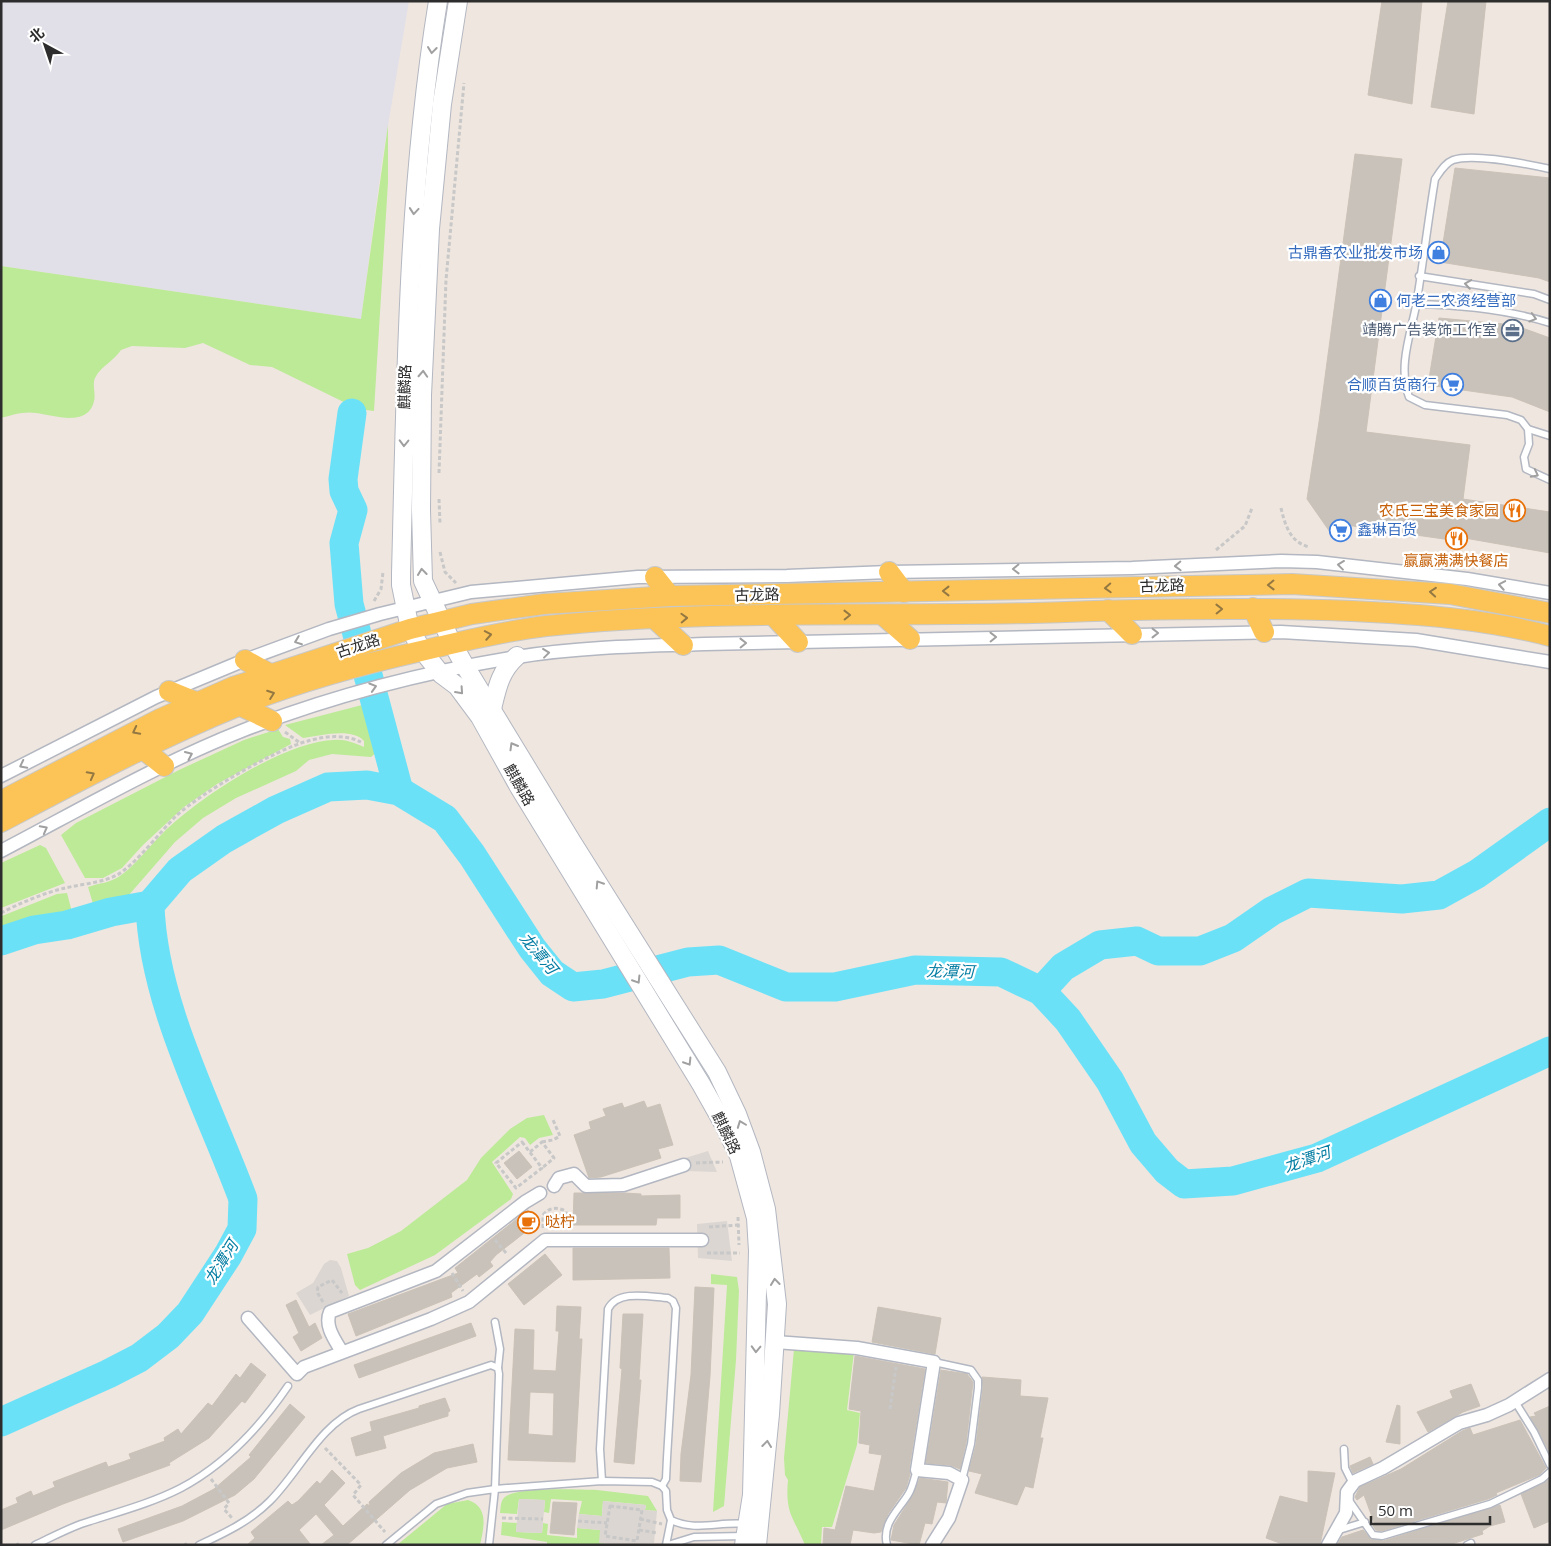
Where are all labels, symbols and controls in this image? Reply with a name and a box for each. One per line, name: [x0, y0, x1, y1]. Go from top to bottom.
north arrow: [20, 20, 70, 70]
text: 北: [25, 23, 48, 46]
one-way arrow: [427, 45, 437, 54]
one-way arrow: [409, 207, 420, 215]
shop icon: 古鼎香农业批发市场: [1427, 241, 1451, 265]
place label: 古鼎香农业批发市场: [1288, 242, 1423, 262]
one-way arrow: [1463, 279, 1472, 289]
shop icon: 何老二农资经营部: [1368, 289, 1392, 313]
place label: 何老二农资经营部: [1396, 290, 1516, 310]
one-way arrow: [1529, 312, 1537, 322]
office icon: 靖腾广告装饰工作室: [1501, 318, 1525, 342]
place label: 靖腾广告装饰工作室: [1362, 319, 1497, 339]
street label: 麒麟路: [394, 364, 414, 410]
one-way arrow: [418, 370, 429, 378]
supermarket icon: 合顺百货商行: [1441, 373, 1465, 397]
place label: 合顺百货商行: [1347, 374, 1437, 394]
one-way arrow: [398, 439, 409, 447]
one-way arrow: [1529, 467, 1538, 477]
restaurant icon: 农氏三宝美食家园: [1503, 499, 1527, 523]
place label: 农氏三宝美食家园: [1379, 500, 1499, 520]
supermarket icon: 鑫琳百货: [1329, 518, 1353, 542]
place label: 鑫琳百货: [1357, 519, 1417, 539]
restaurant icon: 赢赢满满快餐店: [1444, 526, 1468, 550]
place label: 赢赢满满快餐店: [1403, 550, 1509, 570]
one-way arrow: [1174, 560, 1182, 571]
one-way arrow: [1336, 560, 1344, 571]
one-way arrow: [1012, 564, 1020, 574]
one-way arrow: [417, 567, 428, 575]
street label: 古龙路: [1139, 574, 1185, 596]
one-way arrow: [1266, 579, 1274, 590]
one-way arrow: [1497, 580, 1505, 591]
one-way arrow: [1104, 583, 1112, 593]
street label: 古龙路: [734, 584, 780, 604]
one-way arrow: [941, 586, 949, 596]
one-way arrow: [1429, 587, 1437, 598]
one-way arrow: [1216, 604, 1224, 614]
one-way arrow: [843, 610, 851, 621]
one-way arrow: [681, 613, 689, 623]
one-way arrow: [1152, 628, 1160, 638]
street label: 古龙路: [333, 629, 382, 662]
one-way arrow: [484, 631, 492, 641]
one-way arrow: [990, 632, 997, 642]
one-way arrow: [294, 635, 303, 645]
one-way arrow: [740, 638, 747, 648]
one-way arrow: [542, 648, 550, 659]
one-way arrow: [368, 683, 377, 693]
one-way arrow: [455, 685, 464, 694]
one-way arrow: [266, 690, 275, 700]
one-way arrow: [132, 725, 141, 735]
one-way arrow: [510, 742, 520, 751]
one-way arrow: [184, 750, 193, 761]
one-way arrow: [19, 759, 28, 770]
street label: 麒麟路: [500, 760, 540, 809]
one-way arrow: [86, 771, 95, 781]
one-way arrow: [39, 825, 48, 835]
one-way arrow: [596, 880, 605, 890]
water label: 龙潭河: [515, 928, 565, 981]
water label: 龙潭河: [926, 960, 977, 982]
one-way arrow: [630, 975, 640, 984]
one-way arrow: [681, 1057, 691, 1066]
street label: 麒麟路: [708, 1108, 746, 1157]
one-way arrow: [737, 1120, 747, 1129]
water label: 龙潭河: [1281, 1140, 1336, 1177]
cafe icon: 哒柠: [517, 1210, 541, 1234]
place label: 哒柠: [545, 1211, 575, 1231]
water label: 龙潭河: [199, 1233, 245, 1288]
one-way arrow: [770, 1278, 781, 1286]
one-way arrow: [751, 1346, 761, 1354]
one-way arrow: [761, 1440, 772, 1448]
scale bar: [1371, 1494, 1490, 1526]
text: 50 m: [1378, 1500, 1413, 1520]

